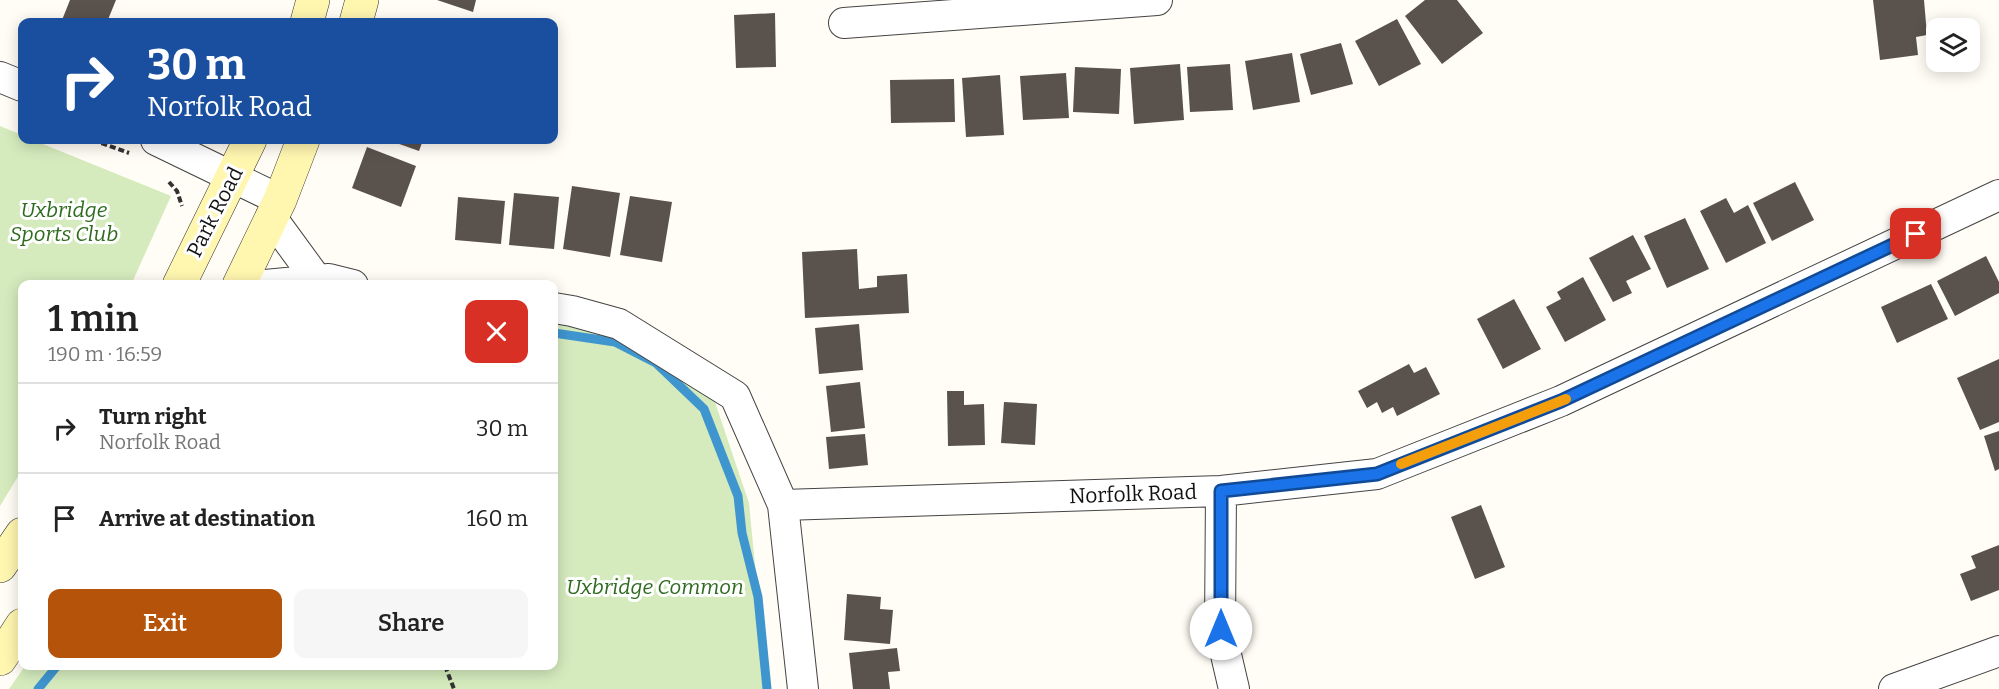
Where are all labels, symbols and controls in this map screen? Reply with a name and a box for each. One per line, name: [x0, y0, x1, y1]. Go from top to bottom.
map controls: [1926, 18, 1980, 72]
button: layers: [1926, 18, 1980, 72]
text: 30 m: [147, 40, 246, 90]
icon: right: [48, 42, 126, 120]
text: Norfolk Road: [147, 91, 312, 123]
street label: Park Road: [181, 162, 249, 262]
park label: Uxbridge Sports Club: [10, 197, 118, 247]
pin: [1890, 208, 1941, 259]
icon: arrive: [1899, 217, 1932, 250]
text: 1 min: [48, 297, 139, 341]
button: close: [465, 300, 528, 363]
text: 190 m · 16:59: [48, 342, 162, 366]
text: Turn right: [99, 403, 207, 430]
icon: right: [48, 412, 81, 445]
text: 30 m: [476, 415, 528, 442]
text: Norfolk Road: [99, 430, 221, 454]
street label: Norfolk Road: [1069, 479, 1197, 509]
icon: arrive: [48, 502, 81, 535]
text: Arrive at destination: [99, 505, 315, 532]
text: 160 m: [467, 505, 528, 532]
park label: Uxbridge Common: [566, 574, 744, 600]
button: Exit: [48, 589, 282, 658]
button: Share: [294, 589, 528, 658]
position arrow: [1189, 597, 1253, 661]

